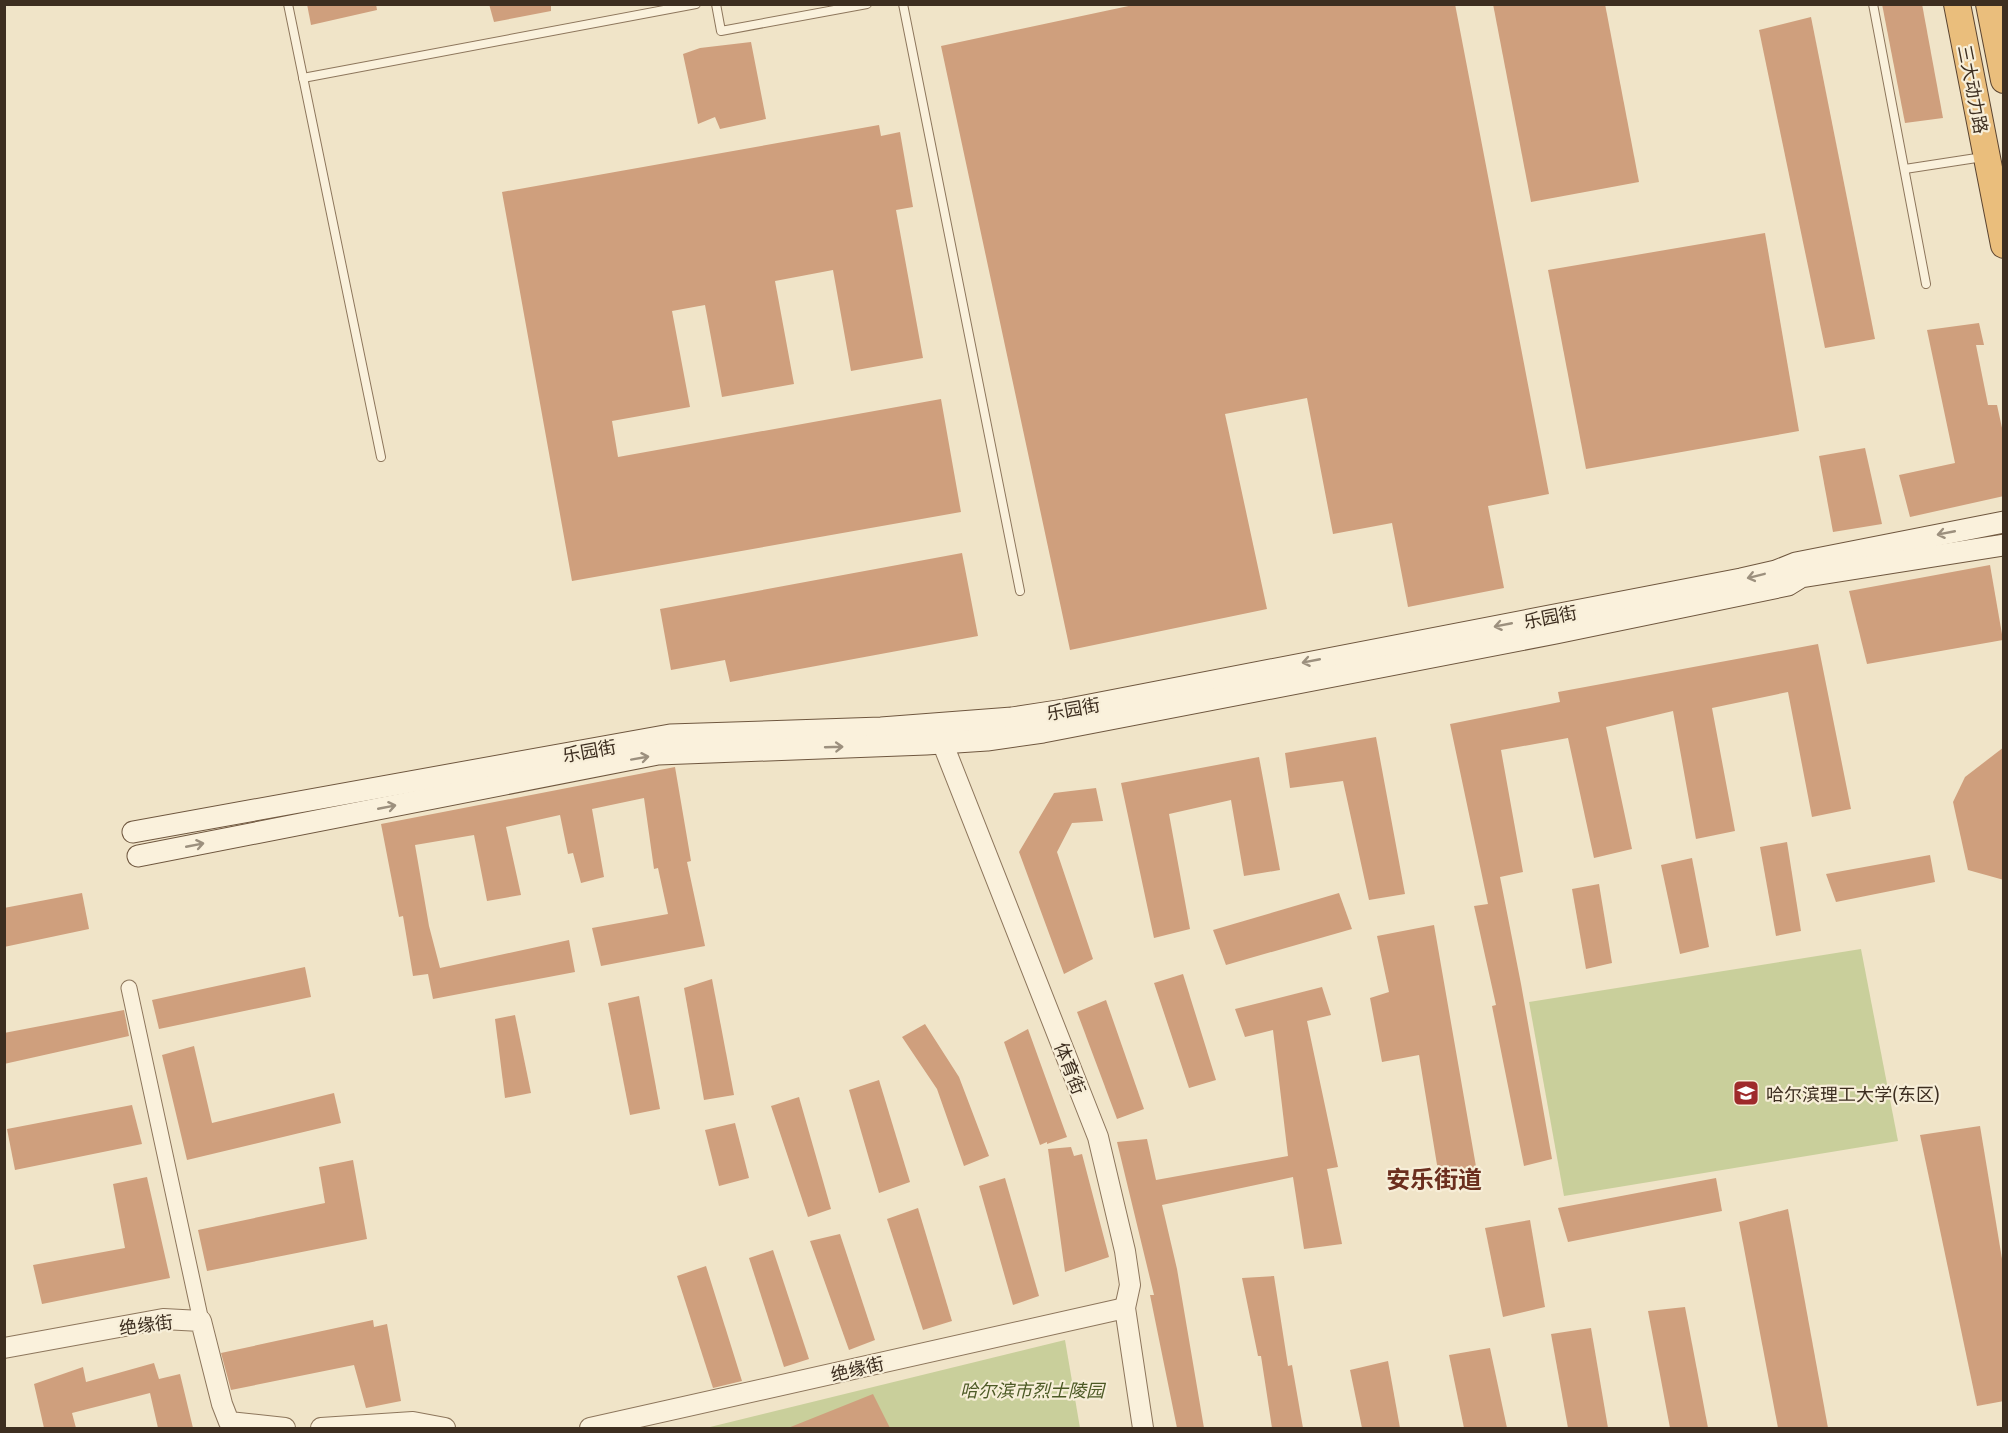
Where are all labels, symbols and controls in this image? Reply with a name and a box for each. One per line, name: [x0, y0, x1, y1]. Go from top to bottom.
street label: 三大动力路: [1952, 42, 1996, 136]
one-way arrow: [1937, 528, 1956, 539]
one-way arrow: [1747, 570, 1766, 582]
street label: 乐园街: [1521, 598, 1579, 634]
one-way arrow: [1494, 620, 1513, 631]
one-way arrow: [1302, 656, 1322, 667]
street label: 乐园街: [1044, 690, 1102, 726]
street label: 乐园街: [560, 732, 618, 768]
one-way arrow: [824, 742, 844, 753]
one-way arrow: [629, 752, 649, 763]
one-way arrow: [376, 801, 396, 812]
one-way arrow: [185, 839, 205, 850]
street label: 体育街: [1049, 1038, 1093, 1098]
school or university icon: 哈尔滨理工大学(东区): [1731, 1078, 1761, 1108]
place label: 哈尔滨理工大学(东区): [1766, 1080, 1940, 1107]
district label: 安乐街道: [1386, 1160, 1482, 1195]
street label: 绝缘街: [118, 1307, 174, 1341]
street label: 绝缘街: [828, 1349, 886, 1387]
park label: 哈尔滨市烈士陵园: [960, 1376, 1107, 1403]

